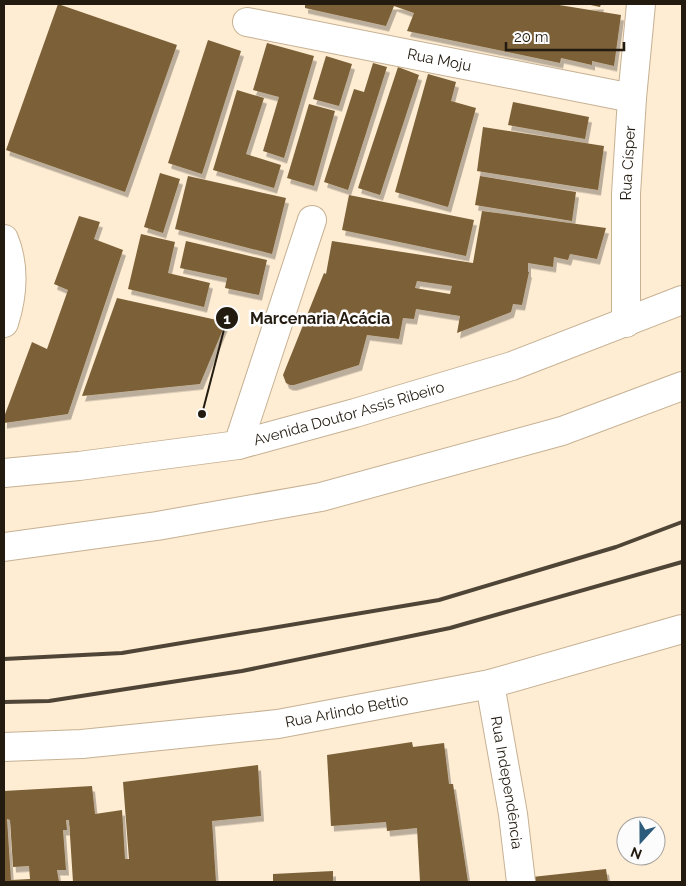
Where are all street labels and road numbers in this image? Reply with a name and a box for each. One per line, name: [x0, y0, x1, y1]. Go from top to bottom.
street label: Rua Moju: [406, 45, 473, 75]
street label: Rua Císper: [617, 124, 639, 200]
street label: Avenida Doutor Assis Ribeiro: [252, 378, 447, 449]
street label: Rua Arlindo Bettio: [284, 691, 410, 731]
street label: Rua Independência: [487, 715, 526, 850]

